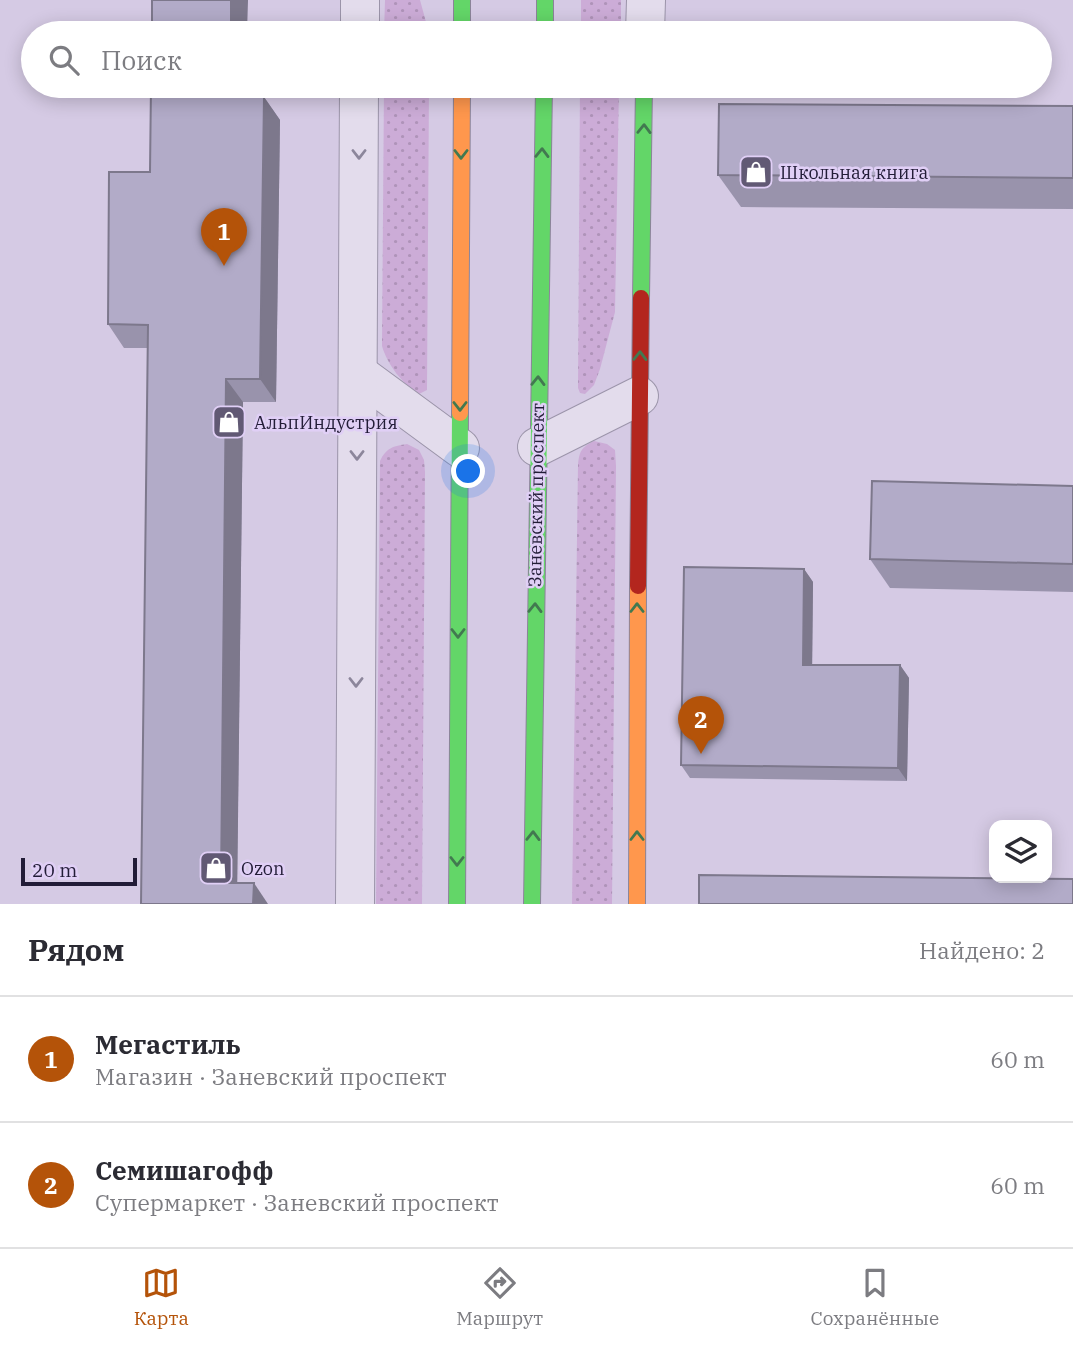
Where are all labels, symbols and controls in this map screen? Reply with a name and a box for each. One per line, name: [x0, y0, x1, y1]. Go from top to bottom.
search box: [21, 21, 1052, 98]
icon: search: [45, 41, 83, 79]
text: Поиск: [101, 43, 182, 77]
one-way arrow: [636, 123, 651, 134]
one-way arrow: [534, 148, 550, 158]
one-way arrow: [351, 149, 367, 160]
one-way arrow: [453, 149, 469, 160]
shop icon: Школьная книга: [737, 153, 775, 191]
place label: Школьная книга: [780, 161, 928, 184]
pin: 1: [201, 208, 247, 266]
one-way arrow: [632, 351, 648, 361]
one-way arrow: [530, 375, 546, 386]
one-way arrow: [452, 401, 468, 412]
shop icon: АльпИндустрия: [210, 403, 248, 441]
street label: Заневский проспект: [523, 403, 549, 587]
place label: АльпИндустрия: [254, 411, 398, 434]
one-way arrow: [350, 450, 365, 461]
your location: [451, 454, 485, 488]
one-way arrow: [527, 603, 543, 613]
one-way arrow: [630, 603, 645, 614]
one-way arrow: [451, 628, 466, 639]
one-way arrow: [348, 678, 364, 688]
pin: 2: [678, 696, 724, 754]
map controls: [989, 820, 1052, 883]
button: layers: [989, 820, 1052, 883]
one-way arrow: [525, 830, 540, 841]
one-way arrow: [629, 830, 645, 841]
shop icon: Ozon: [197, 849, 235, 887]
scale bar: [21, 855, 136, 887]
one-way arrow: [449, 856, 465, 867]
place label: Ozon: [241, 857, 285, 880]
text: 20 m: [32, 858, 77, 882]
text: Рядом: [28, 930, 124, 969]
text: Найдено: 2: [919, 935, 1045, 965]
text: Мегастиль: [95, 1027, 240, 1061]
text: 1: [44, 1044, 58, 1074]
text: 60 m: [990, 1044, 1045, 1074]
text: Магазин · Заневский проспект: [95, 1061, 447, 1091]
text: Семишагофф: [95, 1153, 274, 1187]
text: 2: [44, 1170, 58, 1200]
text: 60 m: [990, 1170, 1045, 1200]
text: Супермаркет · Заневский проспект: [95, 1187, 499, 1217]
tab: Карта: [134, 1264, 189, 1330]
tab: Маршрут: [456, 1264, 543, 1330]
tab: Сохранённые: [811, 1264, 939, 1330]

